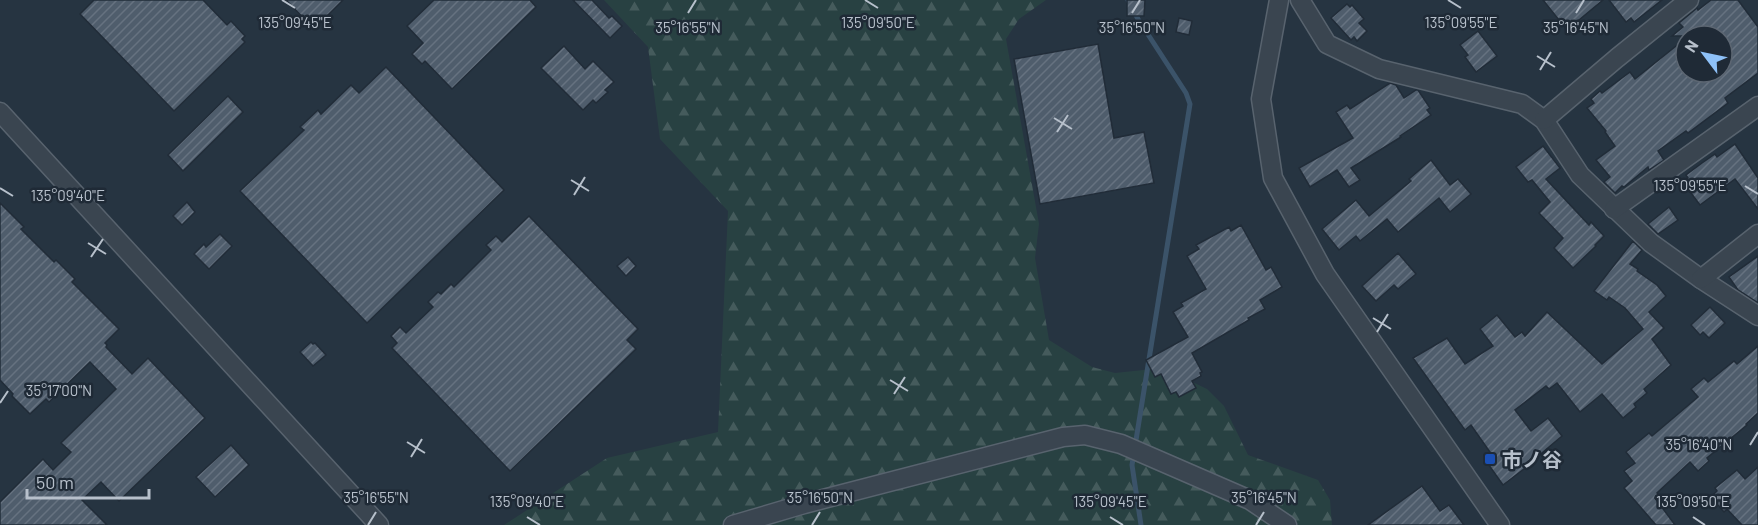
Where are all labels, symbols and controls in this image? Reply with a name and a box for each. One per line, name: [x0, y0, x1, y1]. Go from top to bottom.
text: 135°09'45"E: [258, 13, 332, 31]
text: 135°09'50"E: [841, 13, 915, 31]
text: 135°09'55"E: [1424, 13, 1498, 31]
text: 35°16'55"N: [655, 18, 721, 36]
text: 35°16'50"N: [1099, 18, 1165, 36]
text: 35°16'45"N: [1543, 18, 1609, 36]
north arrow: [1674, 24, 1734, 84]
text: N: [1680, 36, 1702, 55]
text: 135°09'55"E: [1653, 176, 1727, 194]
text: 135°09'40"E: [31, 186, 105, 204]
text: 35°17'00"N: [26, 381, 92, 399]
text: 35°16'40"N: [1666, 435, 1732, 453]
place label: 市ノ谷: [1502, 447, 1562, 471]
marker: 市ノ谷: [1483, 452, 1497, 466]
scale bar: [27, 462, 148, 500]
text: 50 m: [36, 471, 74, 493]
text: 35°16'55"N: [343, 488, 409, 506]
text: 35°16'50"N: [787, 488, 853, 506]
text: 35°16'45"N: [1231, 488, 1297, 506]
text: 135°09'40"E: [490, 492, 564, 510]
text: 135°09'45"E: [1073, 492, 1147, 510]
text: 135°09'50"E: [1656, 492, 1730, 510]

